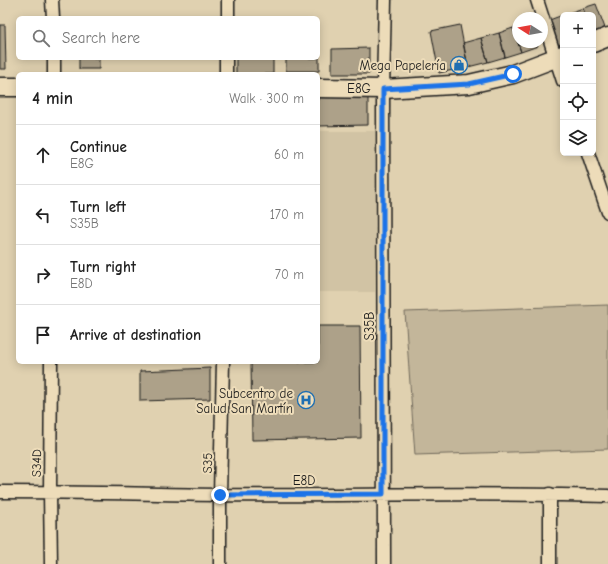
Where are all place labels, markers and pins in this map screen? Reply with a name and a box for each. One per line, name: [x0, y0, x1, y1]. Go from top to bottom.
shop icon: Mega Papelería: [449, 55, 469, 75]
place label: Mega Papelería: [360, 58, 446, 73]
place label: Subcentro de Salud San Martín: [196, 386, 293, 416]
hospital icon: Subcentro de Salud San Martín: [296, 390, 316, 410]

